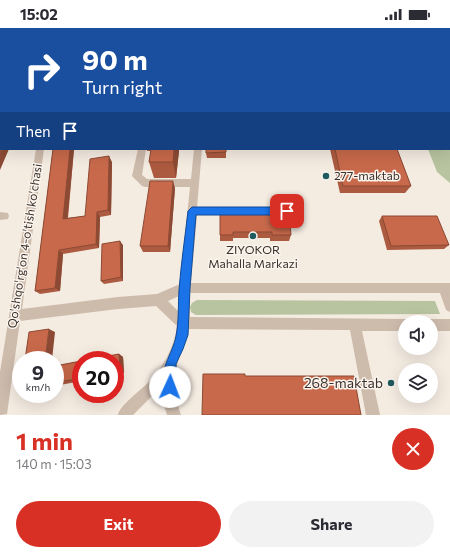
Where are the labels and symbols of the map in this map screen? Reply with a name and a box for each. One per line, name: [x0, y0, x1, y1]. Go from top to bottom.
street label: Qo'shqo'rg'on 4-o'tish ko'chasi: [4, 163, 44, 329]
place label: 277-maktab: [334, 168, 400, 182]
marker: 277-maktab: [321, 171, 331, 181]
pin: [270, 194, 304, 228]
marker: ZIYOKOR Mahalla Markazi: [248, 231, 258, 241]
place label: ZIYOKOR Mahalla Markazi: [208, 242, 298, 270]
speed limit sign: 20: [72, 351, 124, 403]
position arrow: [149, 366, 191, 408]
place label: 268-maktab: [304, 374, 383, 391]
marker: 268-maktab: [386, 378, 396, 388]

